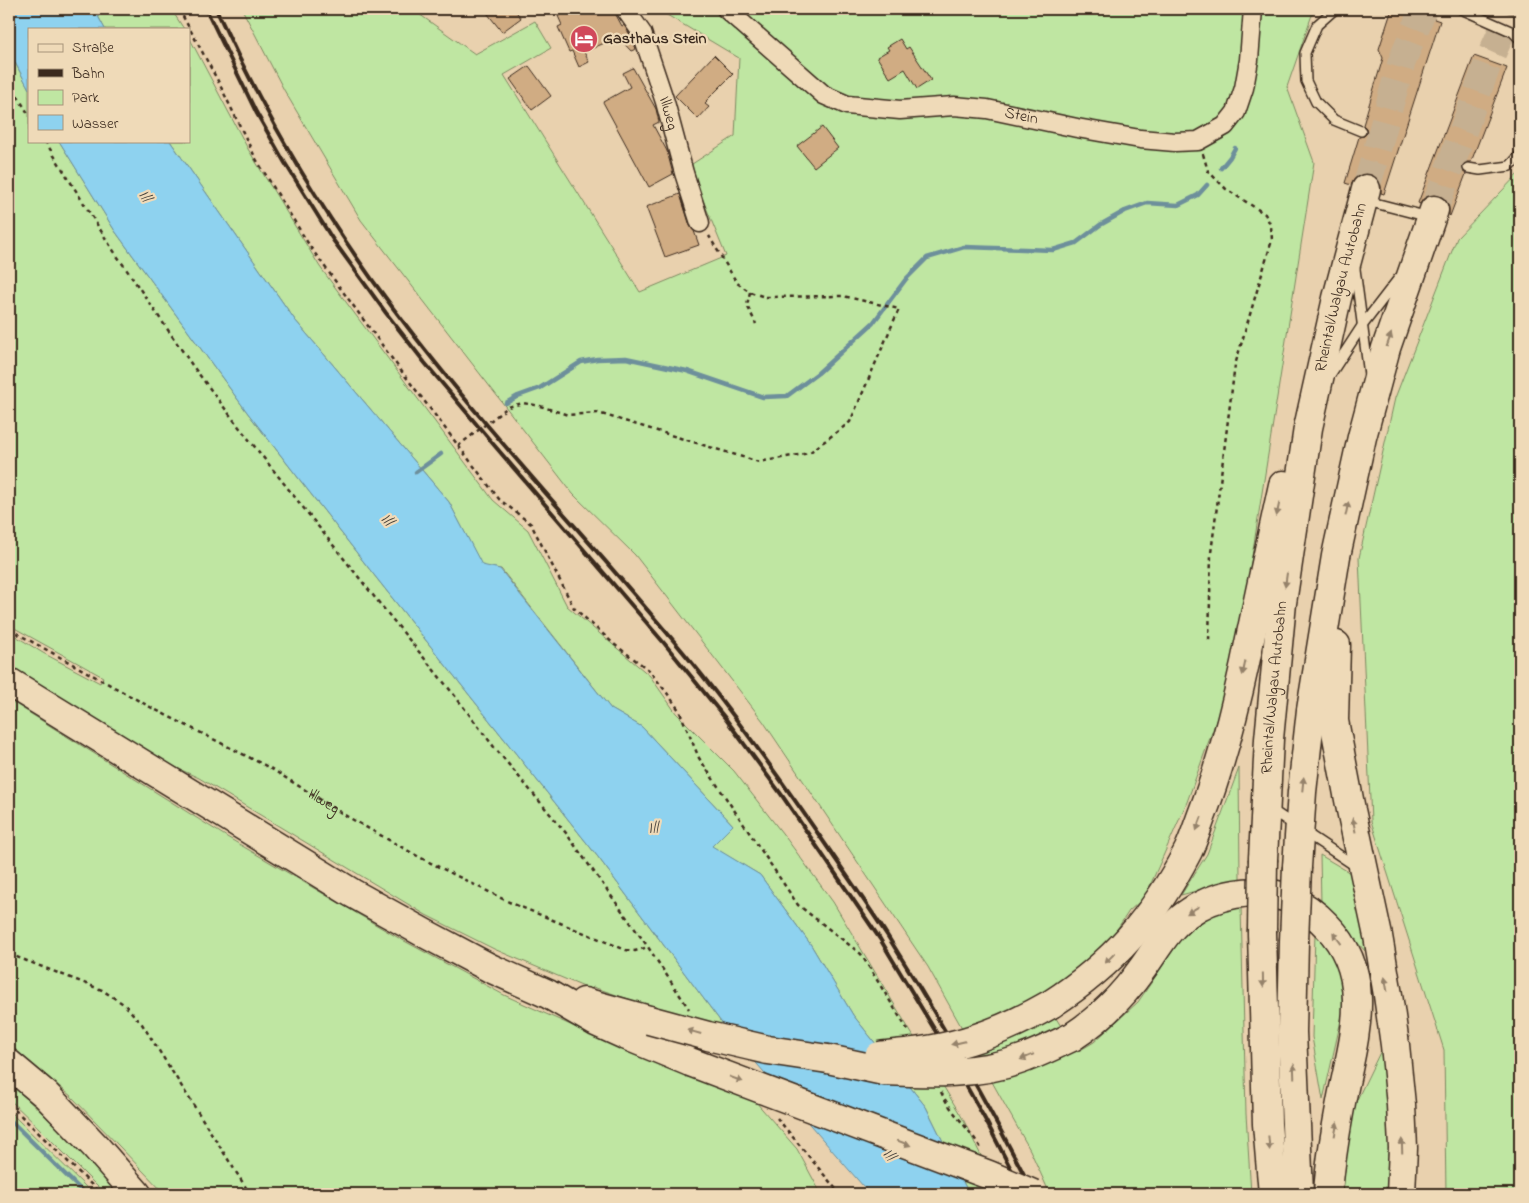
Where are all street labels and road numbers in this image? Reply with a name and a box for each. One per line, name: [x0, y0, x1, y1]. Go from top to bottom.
street label: Illweg: [652, 93, 684, 133]
street label: Stein: [1002, 101, 1040, 131]
street label: Rheintal/Walgau Autobahn: [1309, 200, 1374, 375]
street label: Rheintal/Walgau Autobahn: [1255, 600, 1294, 775]
street label: Illweg: [303, 782, 344, 821]

